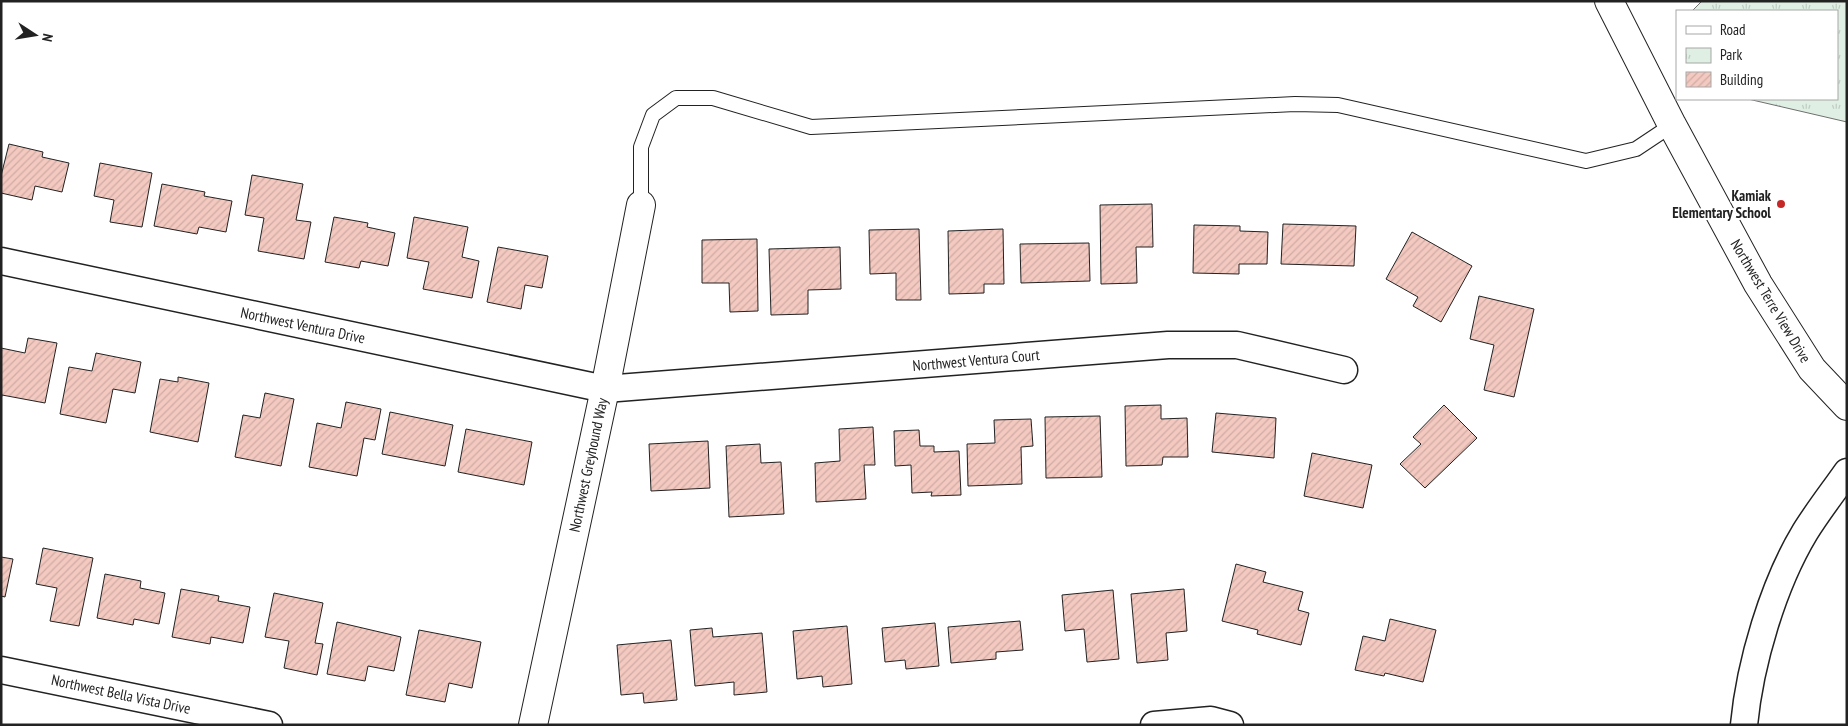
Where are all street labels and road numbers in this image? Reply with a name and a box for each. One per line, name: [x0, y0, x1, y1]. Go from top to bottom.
street label: Northwest Terre View Drive: [1727, 236, 1815, 366]
street label: Northwest Ventura Drive: [239, 303, 367, 347]
street label: Northwest Ventura Court: [912, 345, 1040, 375]
street label: Northwest Greyhound Way: [564, 396, 612, 534]
street label: Northwest Bella Vista Drive: [50, 670, 192, 718]

